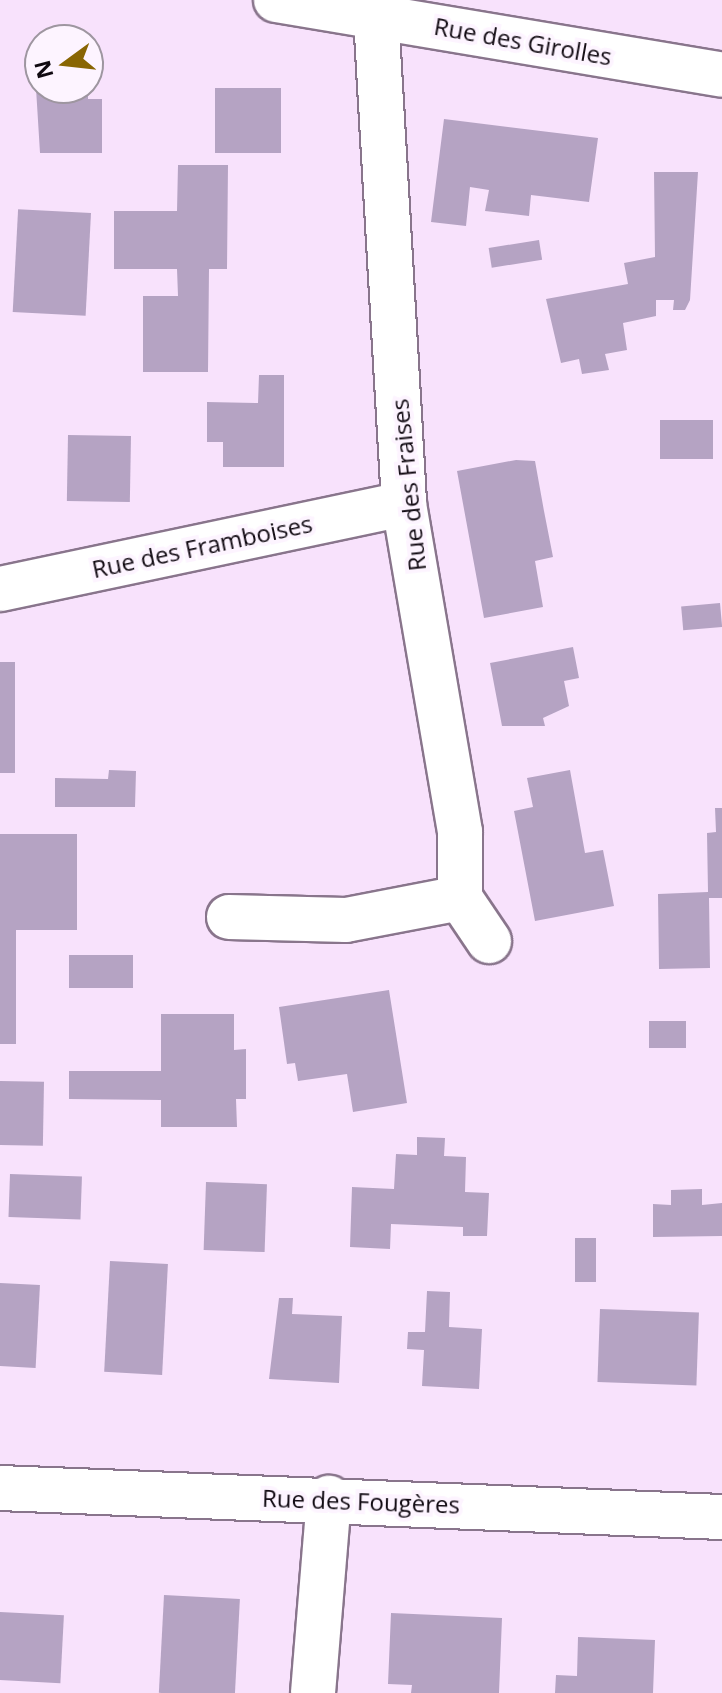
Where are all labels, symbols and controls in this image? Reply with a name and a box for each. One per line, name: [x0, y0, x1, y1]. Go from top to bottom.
street label: Rue des Girolles: [432, 11, 614, 71]
north arrow: [24, 24, 104, 104]
text: N: [26, 57, 60, 82]
street label: Rue des Fraises: [385, 397, 431, 573]
street label: Rue des Framboises: [89, 509, 315, 583]
street label: Rue des Fougères: [262, 1483, 460, 1519]

